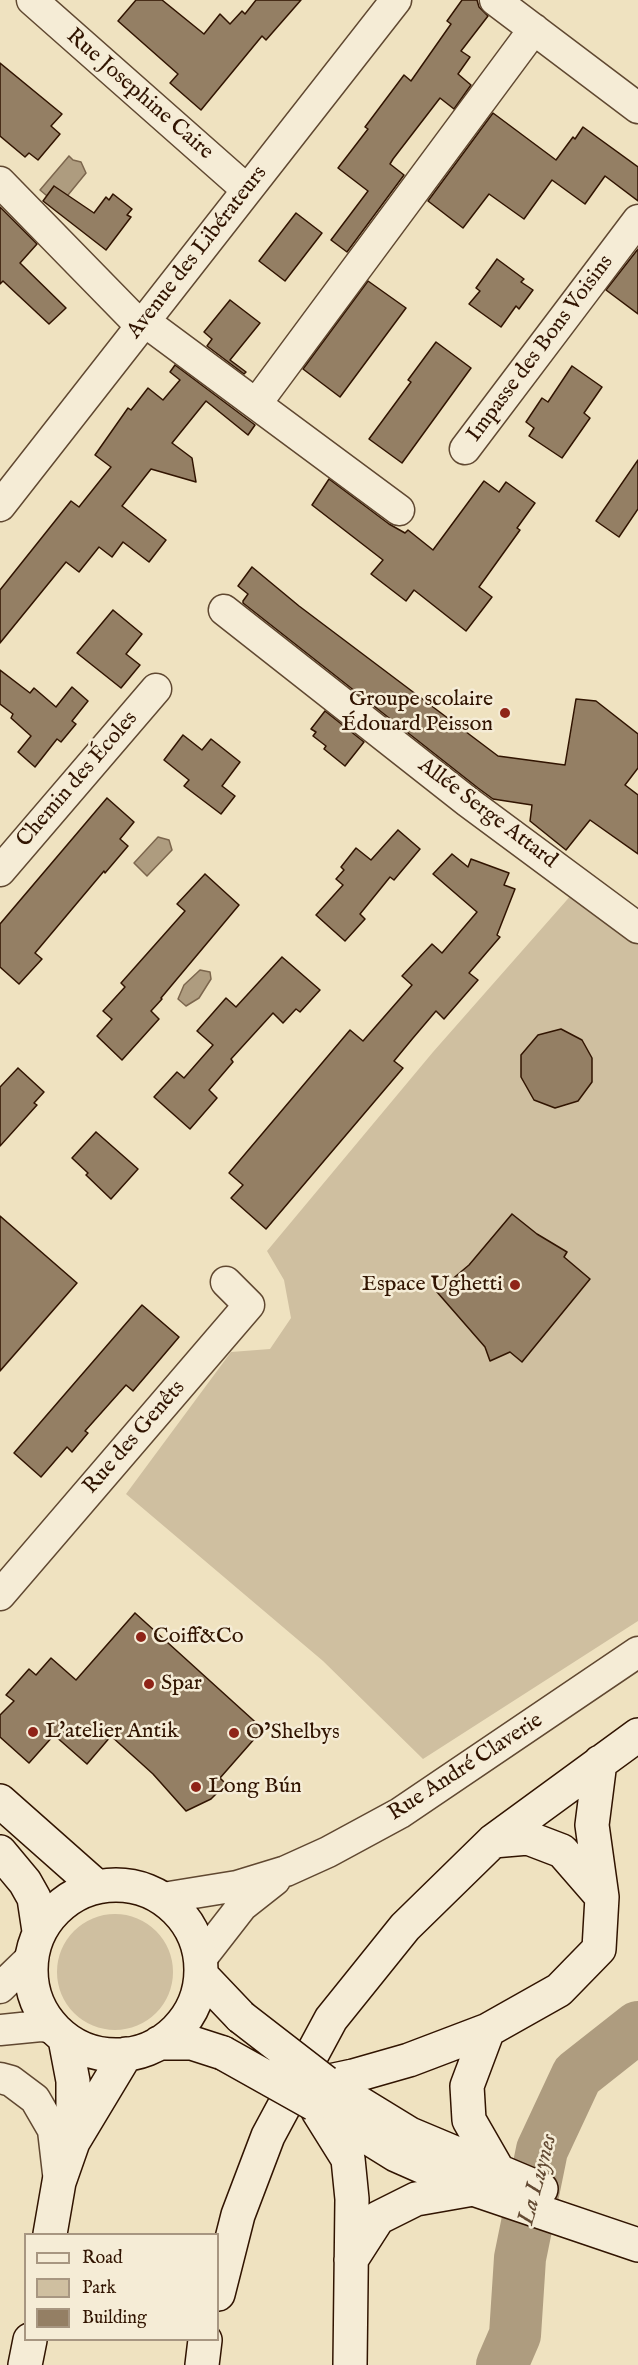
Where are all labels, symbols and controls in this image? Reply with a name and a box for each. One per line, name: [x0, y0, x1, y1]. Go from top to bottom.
street label: Rue Josephine Caire: [60, 24, 218, 166]
street label: Avenue des Libérateurs: [122, 161, 274, 345]
street label: Impasse des Bons Voisins: [462, 250, 620, 448]
place label: Groupe scolaire Édouard Peisson: [341, 687, 493, 738]
marker: Groupe scolaire Édouard Peisson: [498, 706, 512, 720]
street label: Chemin des Écoles: [12, 707, 144, 853]
street label: Allée Serge Attard: [412, 753, 562, 875]
place label: Espace Ughetti: [362, 1272, 503, 1298]
marker: Espace Ughetti: [508, 1278, 522, 1292]
street label: Rue des Genêts: [78, 1376, 192, 1500]
place label: Coiff&Co: [153, 1624, 244, 1650]
marker: Coiff&Co: [134, 1630, 148, 1644]
place label: Spar: [161, 1671, 202, 1697]
marker: Spar: [142, 1677, 156, 1691]
street label: Rue André Claverie: [384, 1708, 548, 1828]
place label: L'atelier Antik: [45, 1719, 179, 1745]
place label: O’Shelbys: [246, 1720, 340, 1746]
marker: L'atelier Antik: [26, 1725, 40, 1739]
marker: O’Shelbys: [227, 1726, 241, 1740]
place label: Long Bún: [208, 1774, 302, 1800]
marker: Long Bún: [189, 1780, 203, 1794]
water label: La Luynes: [513, 2131, 565, 2229]
legend: [24, 2233, 219, 2341]
text: Road: [82, 2247, 123, 2270]
text: Park: [82, 2277, 116, 2300]
text: Building: [82, 2307, 147, 2330]

